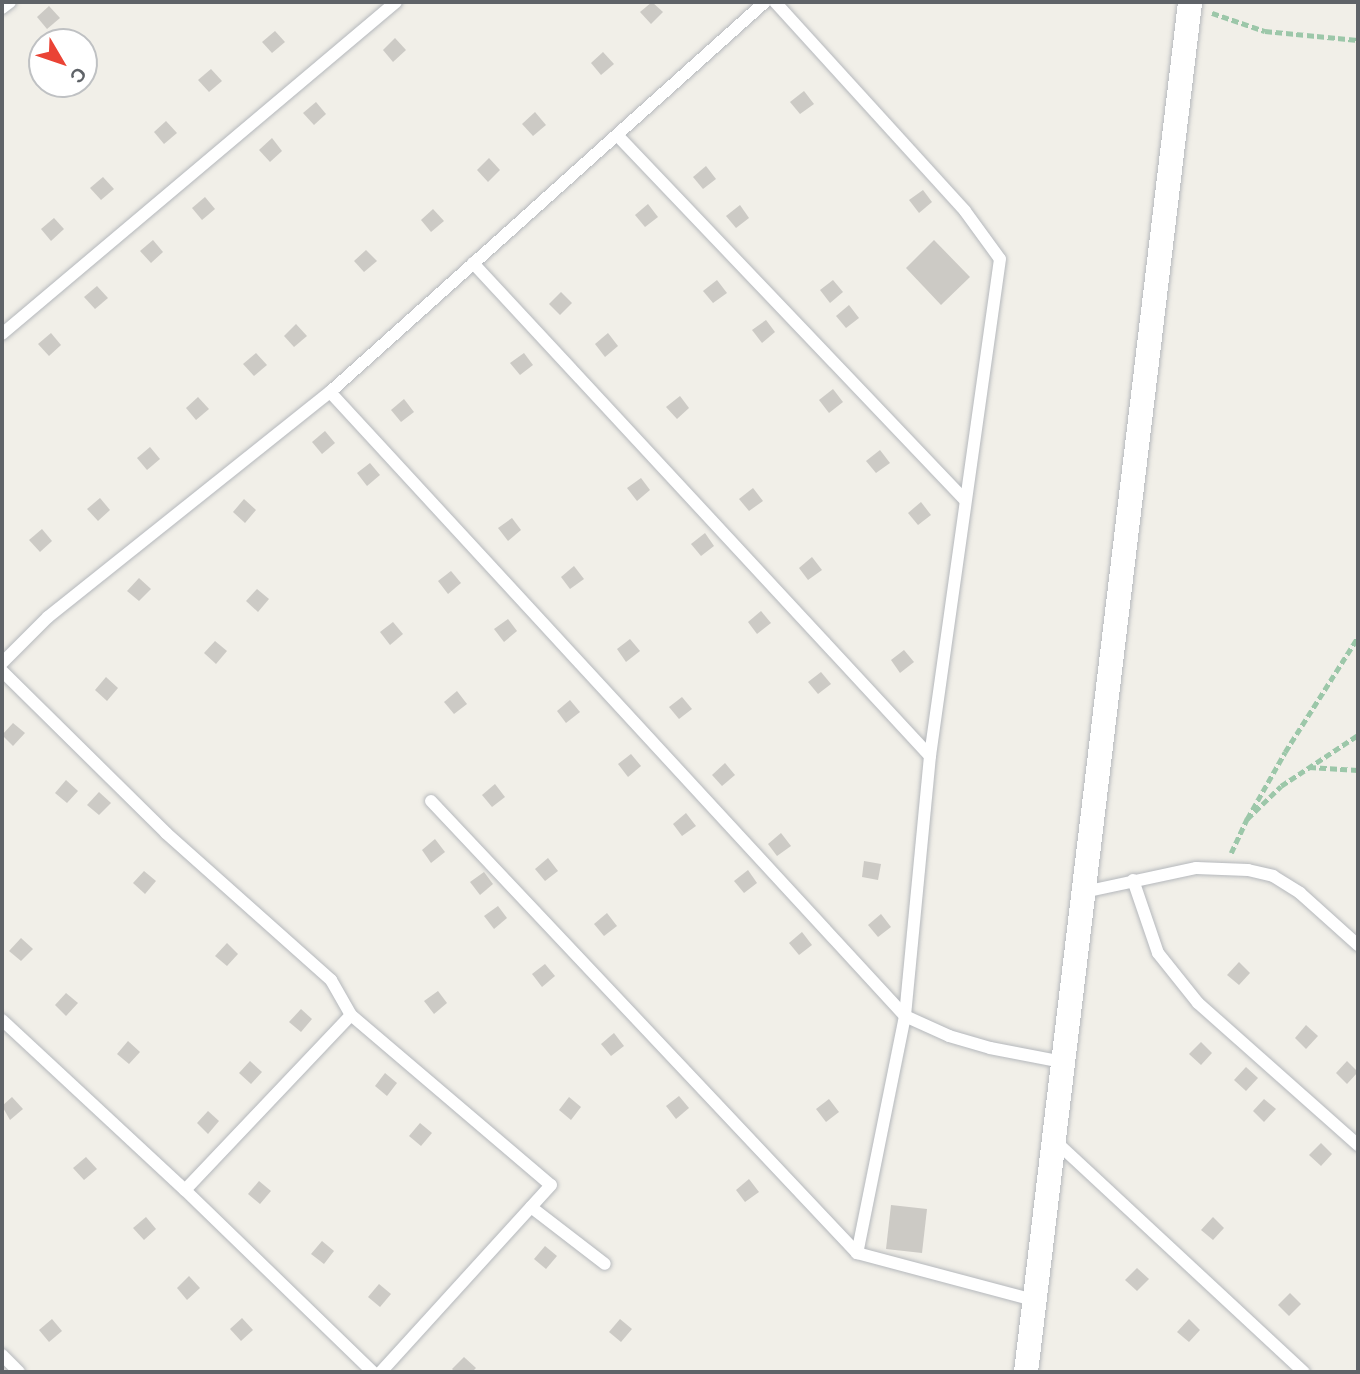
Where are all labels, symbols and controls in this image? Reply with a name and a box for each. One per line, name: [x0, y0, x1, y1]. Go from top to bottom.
north arrow: [28, 28, 98, 98]
text: С: [66, 63, 91, 87]

